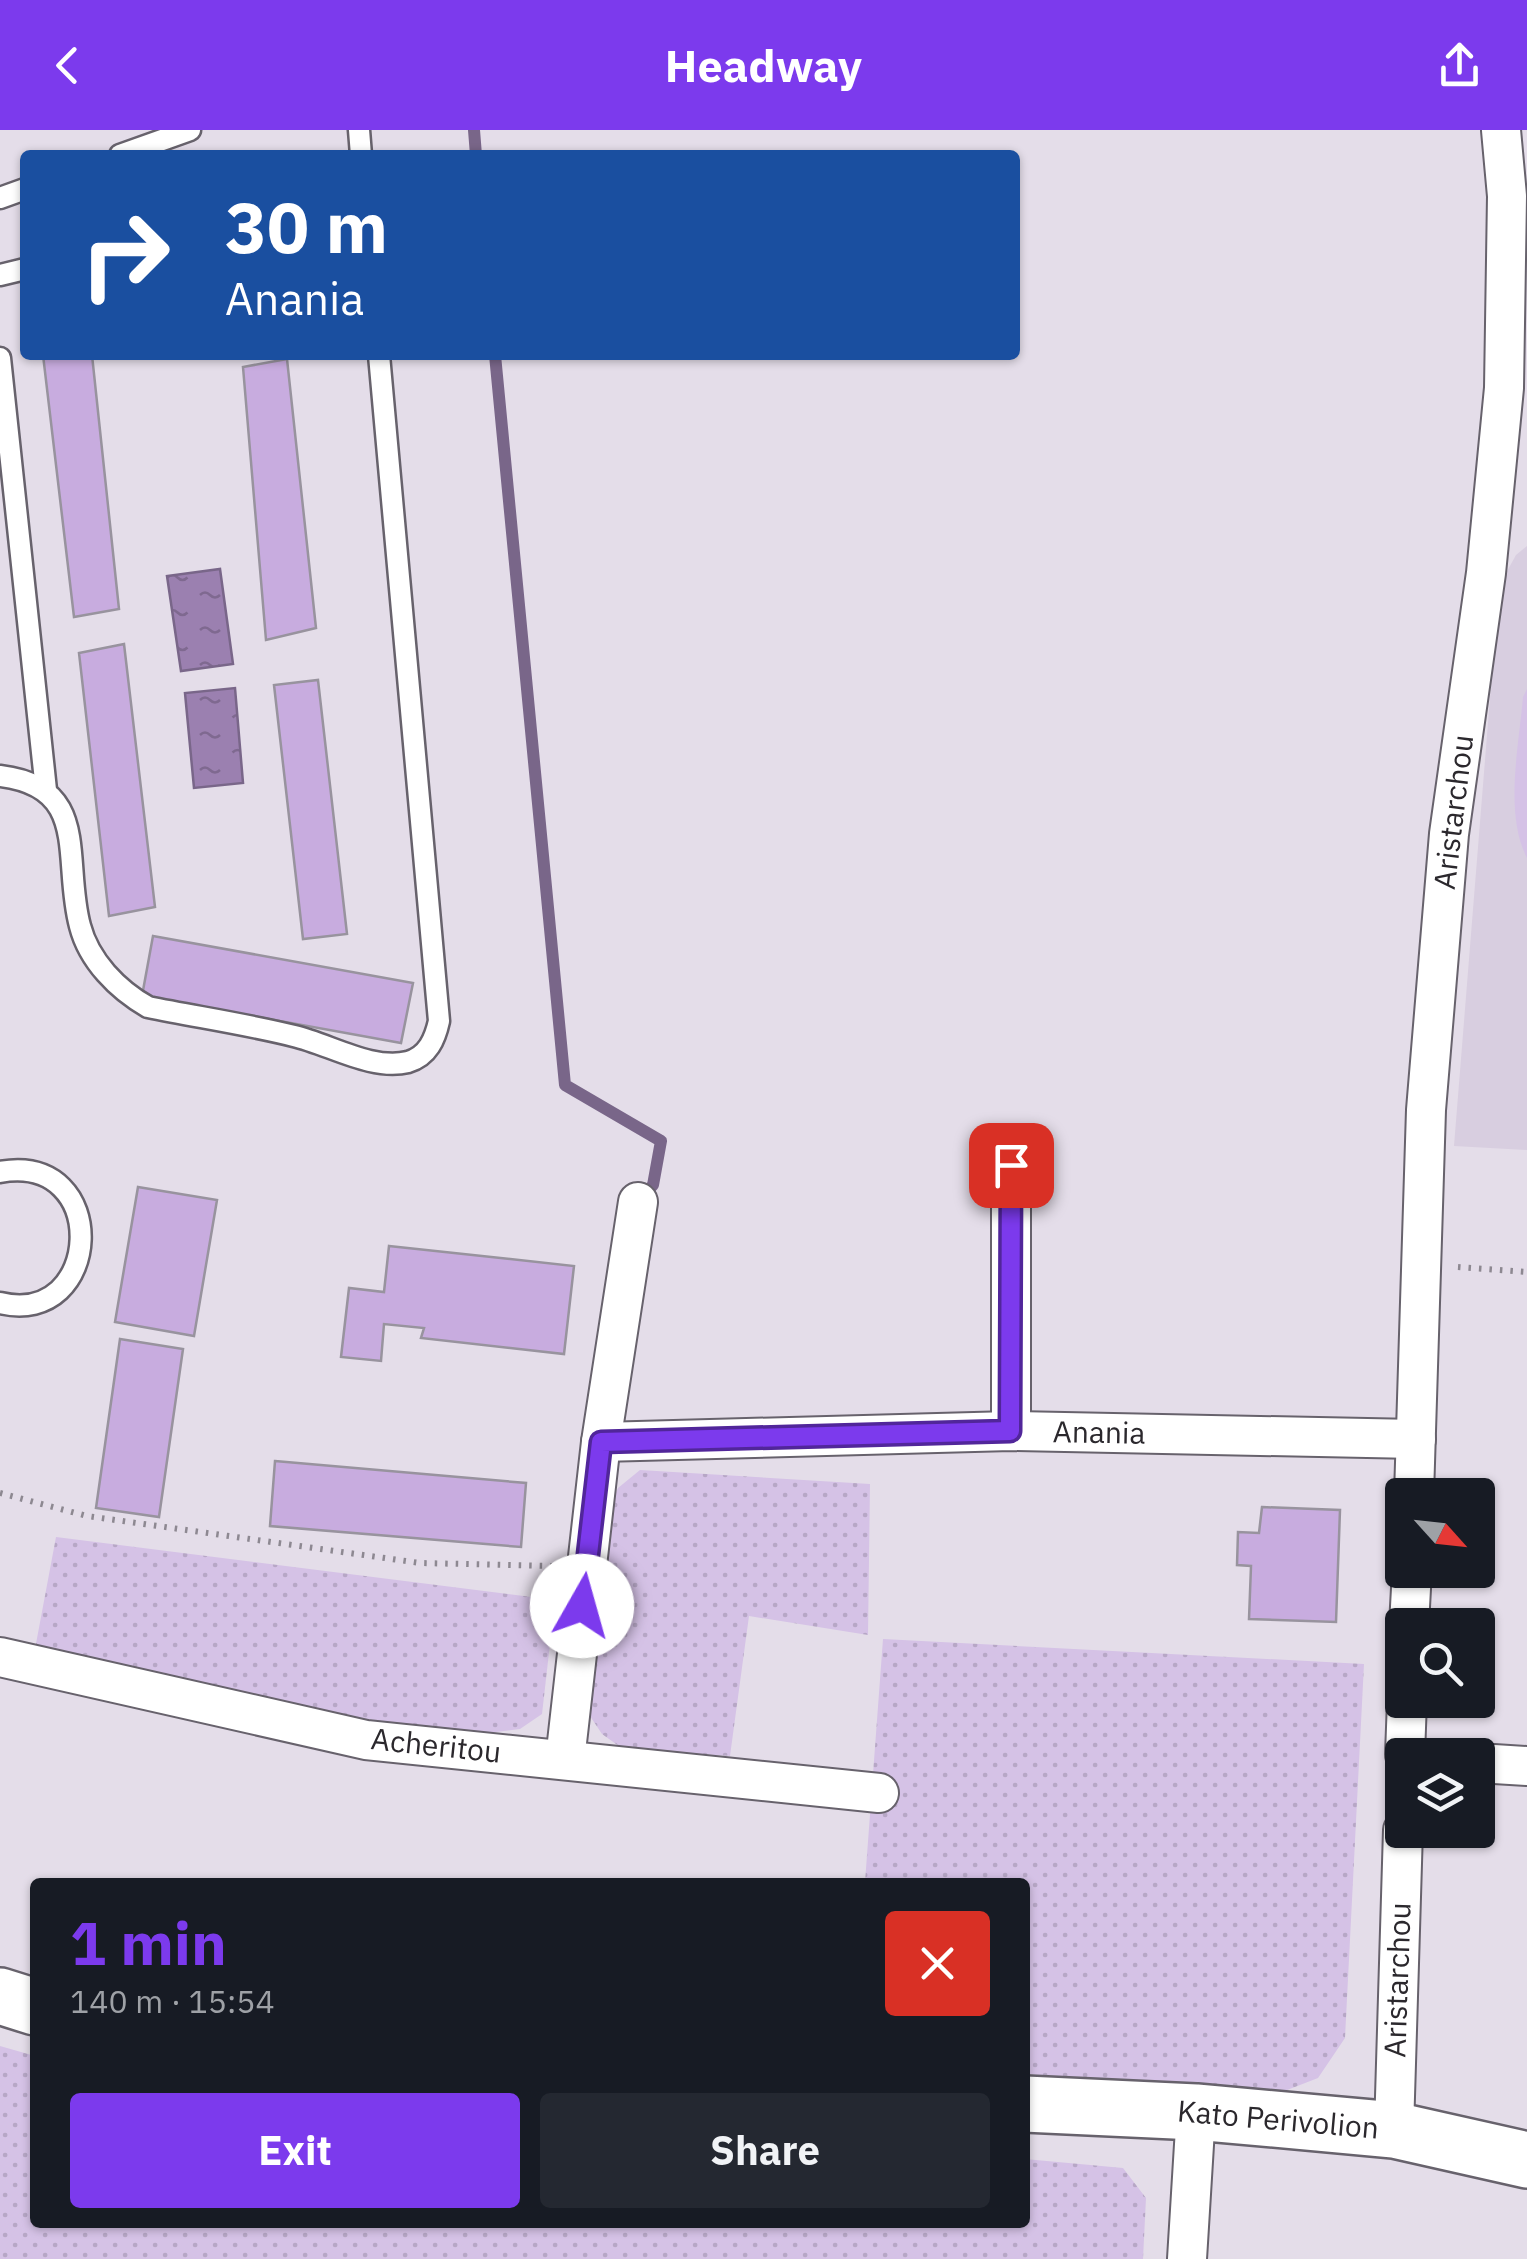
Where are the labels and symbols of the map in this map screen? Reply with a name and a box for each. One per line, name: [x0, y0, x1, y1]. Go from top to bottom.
street label: Aristarchou: [1424, 732, 1481, 891]
pin: [969, 1123, 1054, 1208]
street label: Anania: [1052, 1411, 1146, 1452]
north arrow: [1385, 1478, 1495, 1588]
position arrow: [530, 1554, 634, 1658]
street label: Acheritou: [369, 1718, 503, 1771]
street label: Aristarchou: [1374, 1902, 1419, 2058]
street label: Kato Perivolion: [1176, 2090, 1381, 2147]

